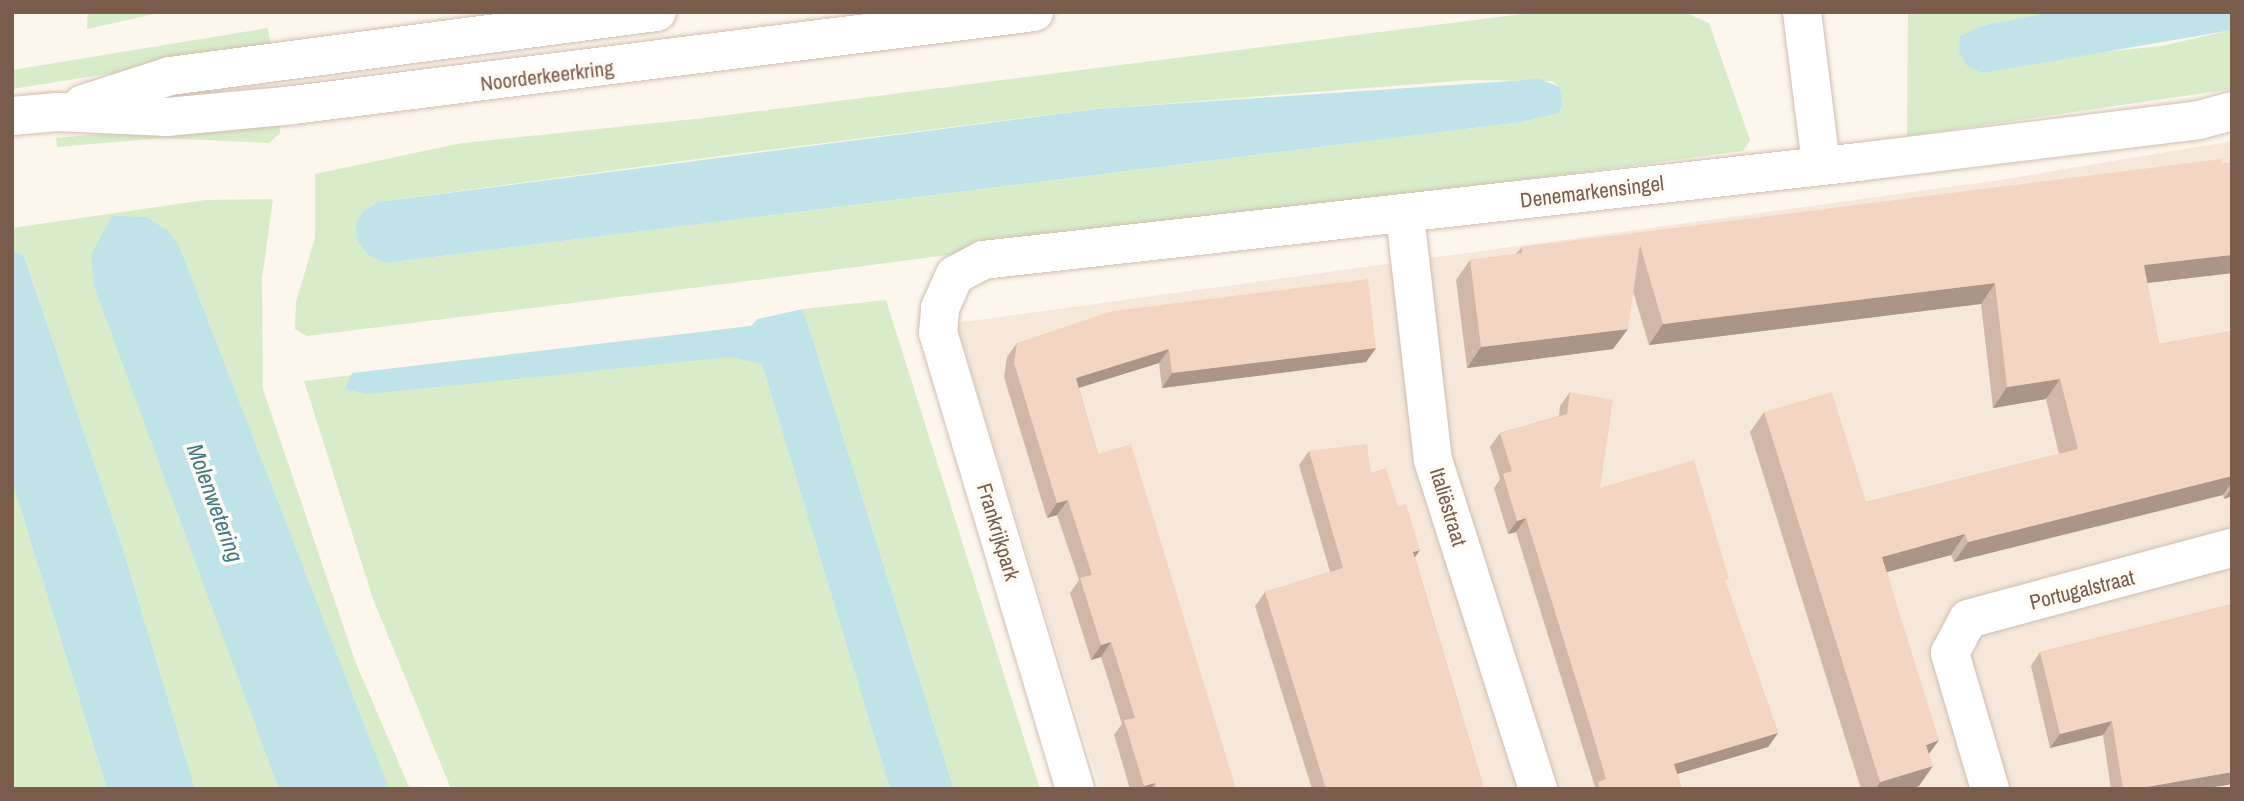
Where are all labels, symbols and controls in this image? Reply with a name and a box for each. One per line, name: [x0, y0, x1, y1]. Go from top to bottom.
street label: Noorderkeerkring: [479, 55, 615, 97]
street label: Denemarkensingel: [1519, 171, 1665, 213]
water label: Molenwetering: [181, 440, 249, 566]
street label: Italiëstraat: [1424, 465, 1472, 549]
street label: Frankrijkpark: [971, 480, 1025, 584]
street label: Portugalstraat: [2027, 565, 2137, 615]

